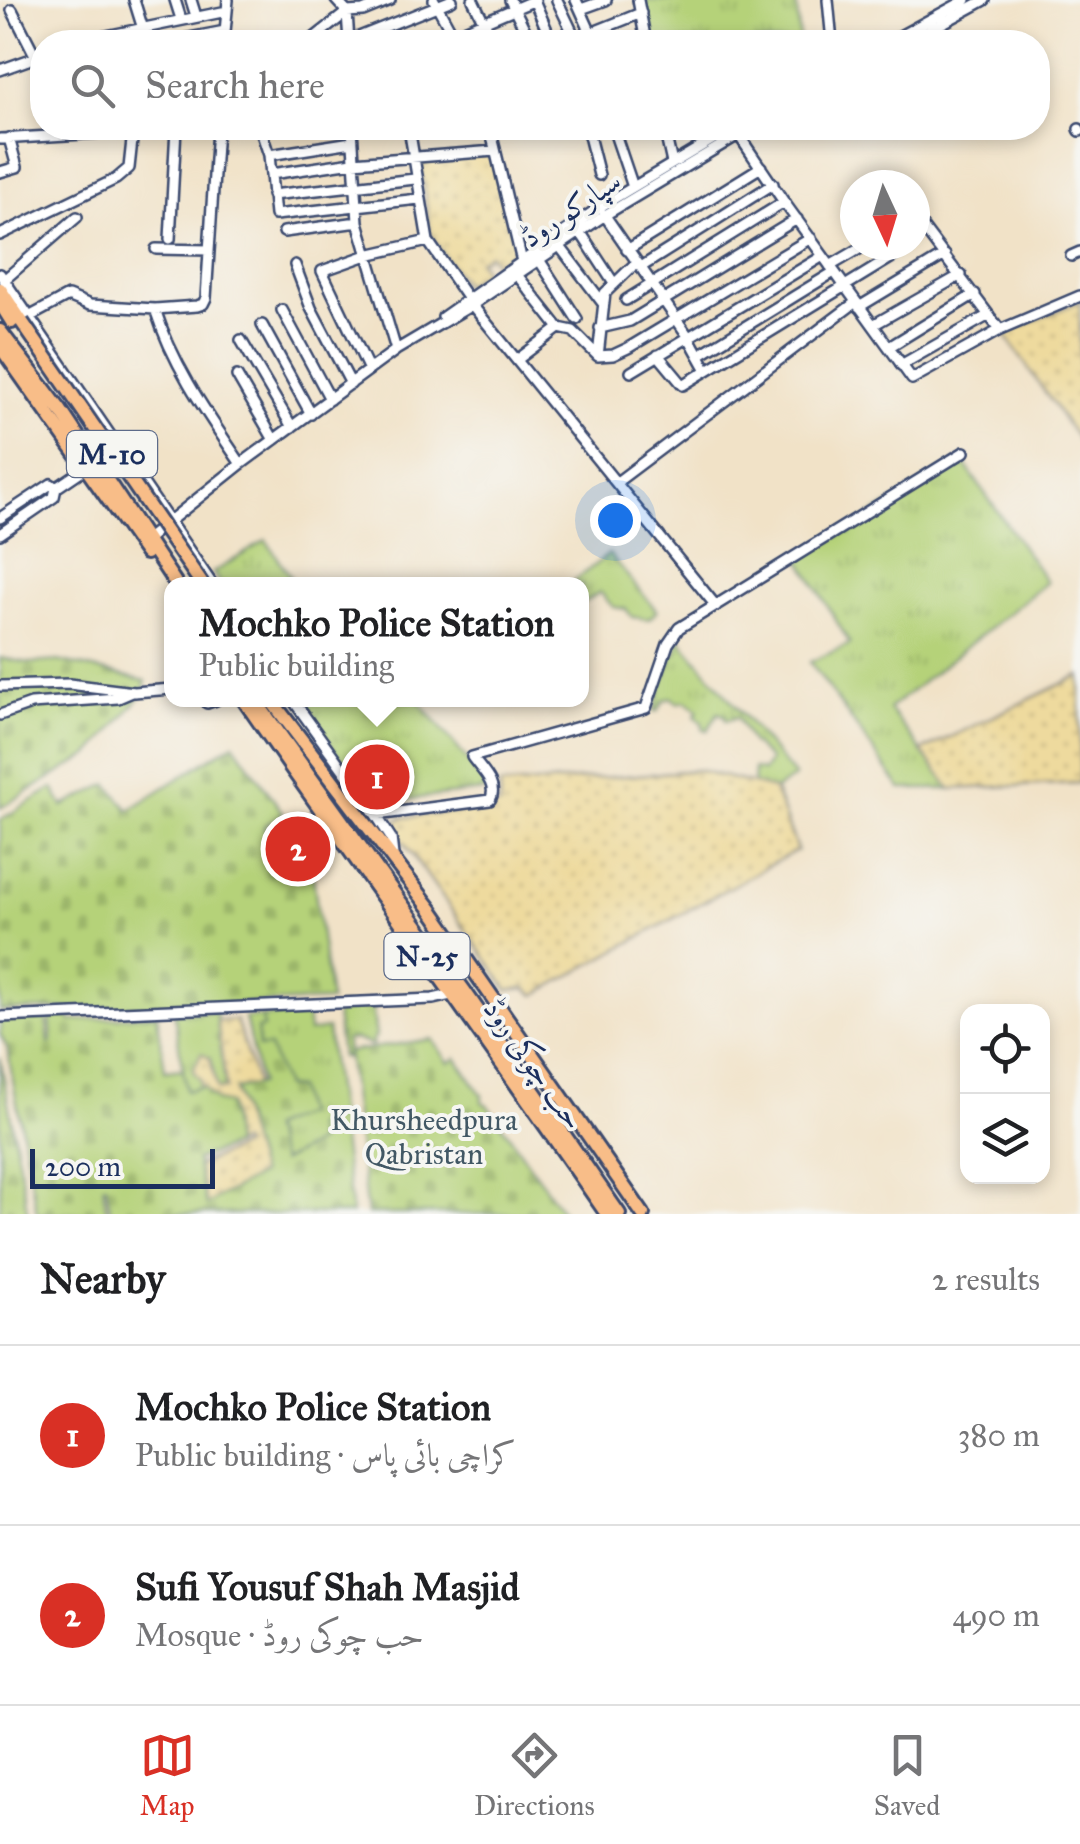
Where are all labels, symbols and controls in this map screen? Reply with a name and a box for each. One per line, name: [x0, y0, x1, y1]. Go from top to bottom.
search box: [30, 30, 1050, 140]
icon: search: [65, 58, 120, 113]
text: Search here: [145, 62, 325, 108]
street label: سپارکو روڈ: [514, 163, 629, 257]
north arrow: [840, 170, 930, 260]
road number: M-10: [67, 431, 157, 477]
your location: [590, 495, 641, 546]
popup: [164, 577, 589, 707]
text: Mochko Police Station: [199, 600, 554, 646]
text: Public building: [199, 646, 394, 685]
pin: 1: [344, 740, 410, 814]
pin: 2: [266, 812, 330, 886]
road number: N-25: [384, 933, 470, 979]
street label: حب چوکی روڈ: [475, 991, 593, 1137]
map controls: [960, 1004, 1050, 1184]
button: locate: [960, 1004, 1050, 1094]
button: layers: [960, 1094, 1050, 1184]
park label: Khursheedpura Qabristan: [330, 1102, 518, 1172]
scale bar: [30, 1144, 215, 1188]
text: 200 m: [45, 1149, 121, 1184]
text: Nearby: [40, 1253, 165, 1305]
text: 2 results: [932, 1260, 1040, 1299]
text: Mochko Police Station: [135, 1384, 491, 1430]
text: 1: [66, 1416, 79, 1455]
text: 380 m: [958, 1416, 1040, 1455]
text: Public building · کراچی بائی پاس: [135, 1436, 516, 1475]
text: Sufi Yousuf Shah Masjid: [135, 1564, 520, 1610]
text: 2: [65, 1596, 80, 1635]
text: 490 m: [953, 1596, 1040, 1635]
text: Mosque · حب چوکی روڈ: [135, 1616, 424, 1655]
tab: Map: [140, 1728, 195, 1823]
tab: Directions: [474, 1728, 595, 1823]
tab: Saved: [874, 1728, 940, 1823]

